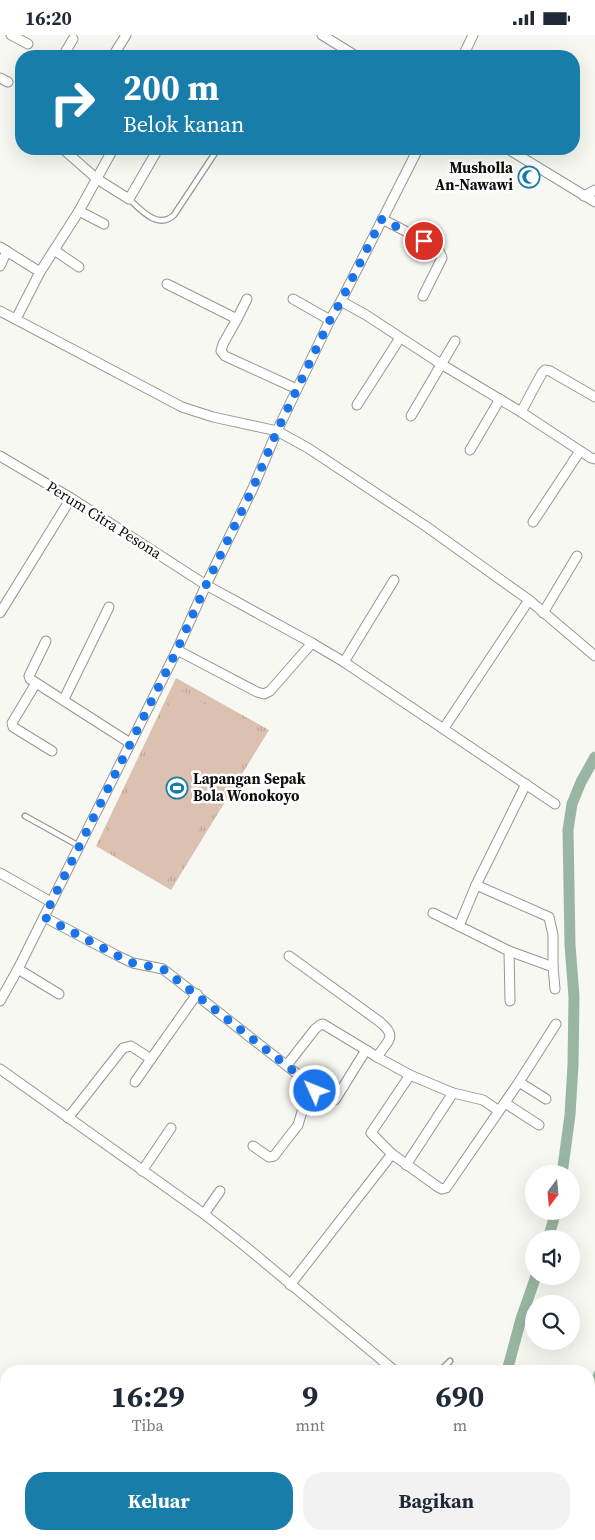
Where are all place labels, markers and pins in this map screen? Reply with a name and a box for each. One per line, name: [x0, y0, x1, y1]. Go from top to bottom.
place label: Musholla An-Nawawi: [435, 157, 514, 195]
mosque icon: Musholla An-Nawawi: [517, 165, 541, 189]
pin: [403, 220, 445, 262]
place label: Lapangan Sepak Bola Wonokoyo: [193, 768, 306, 806]
sports icon: Lapangan Sepak Bola Wonokoyo: [165, 776, 189, 800]

